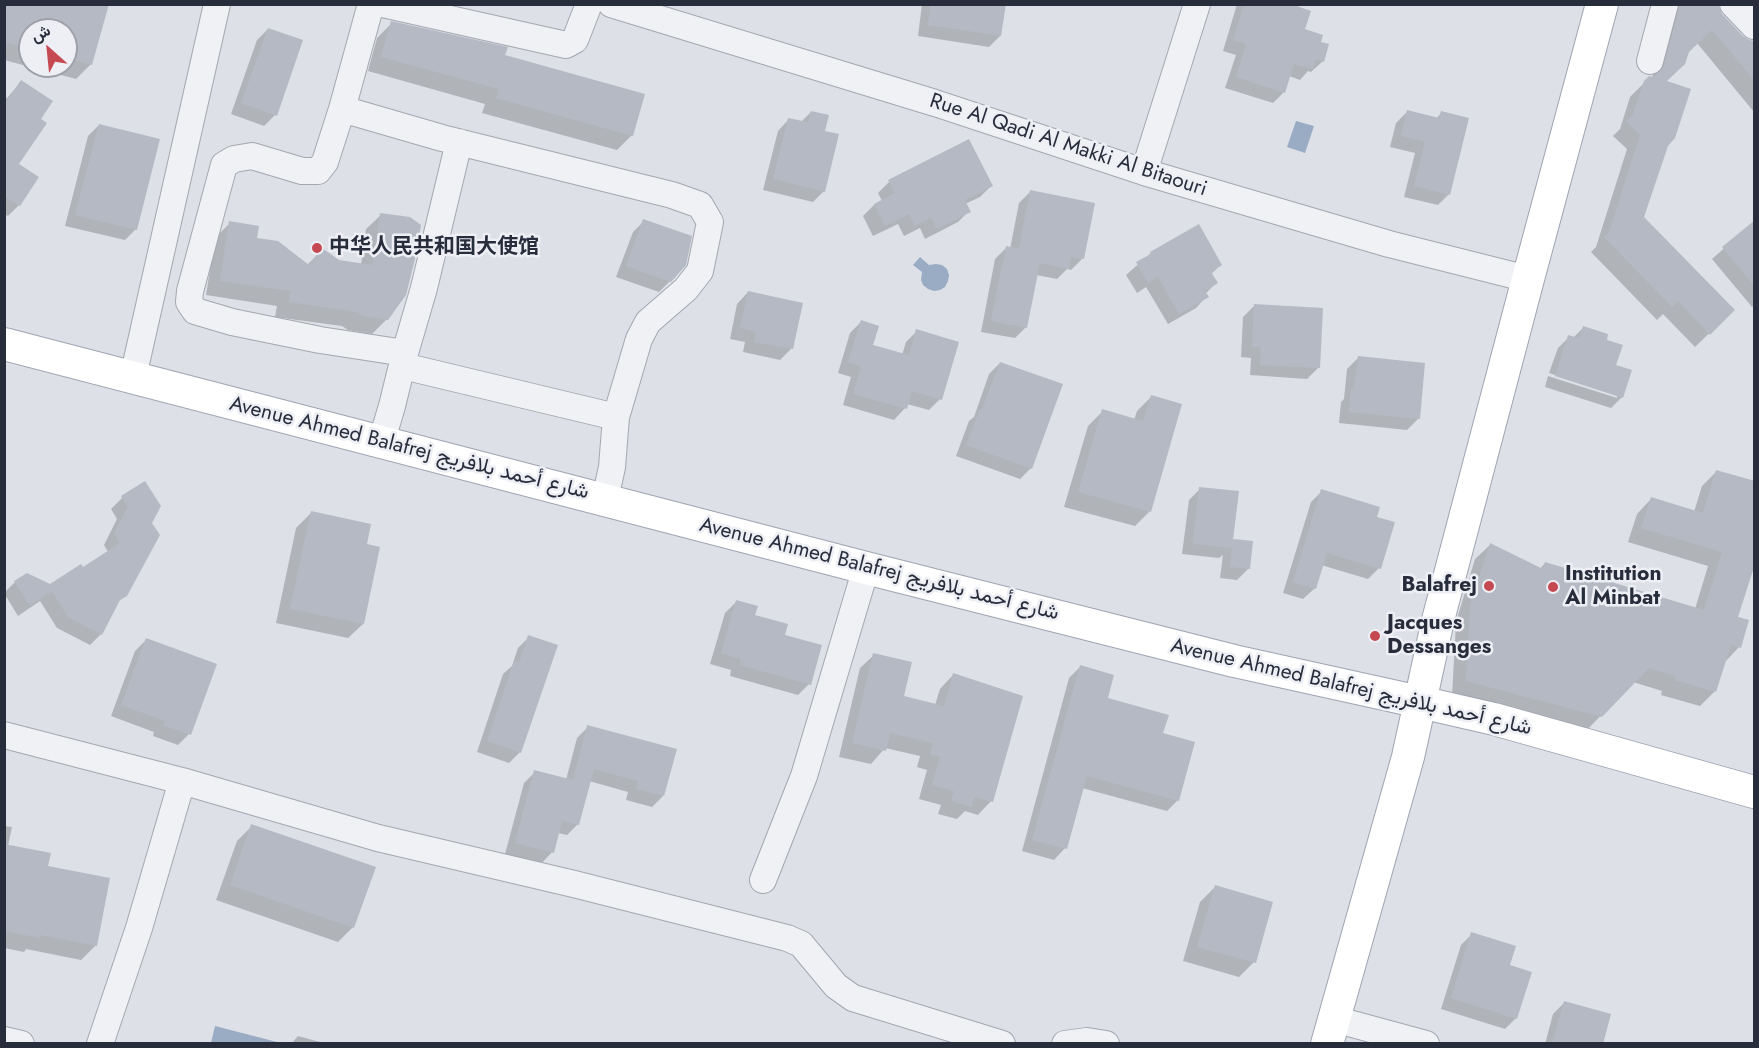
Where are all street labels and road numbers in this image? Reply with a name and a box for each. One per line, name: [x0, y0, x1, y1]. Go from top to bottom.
street label: Rue Al Qadi Al Makki Al Bitaouri: [926, 89, 1210, 203]
street label: Avenue Ahmed Balafrej شارع أحمد بلافريج: [227, 392, 591, 506]
street label: Avenue Ahmed Balafrej شارع أحمد بلافريج: [697, 513, 1061, 627]
street label: Avenue Ahmed Balafrej شارع أحمد بلافريج: [1168, 634, 1534, 742]

